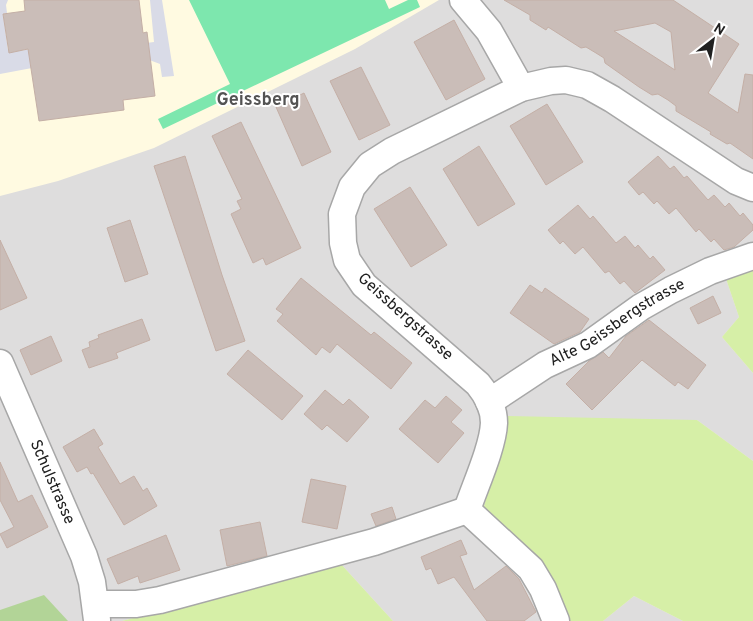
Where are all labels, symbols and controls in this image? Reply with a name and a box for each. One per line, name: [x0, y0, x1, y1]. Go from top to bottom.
north arrow: [688, 15, 738, 65]
text: N: [710, 20, 728, 40]
district label: Geissberg: [216, 89, 300, 112]
street label: Geissbergstrasse: [353, 269, 457, 365]
street label: Alte Geissbergstrasse: [546, 275, 688, 371]
street label: Schulstrasse: [25, 437, 79, 528]

